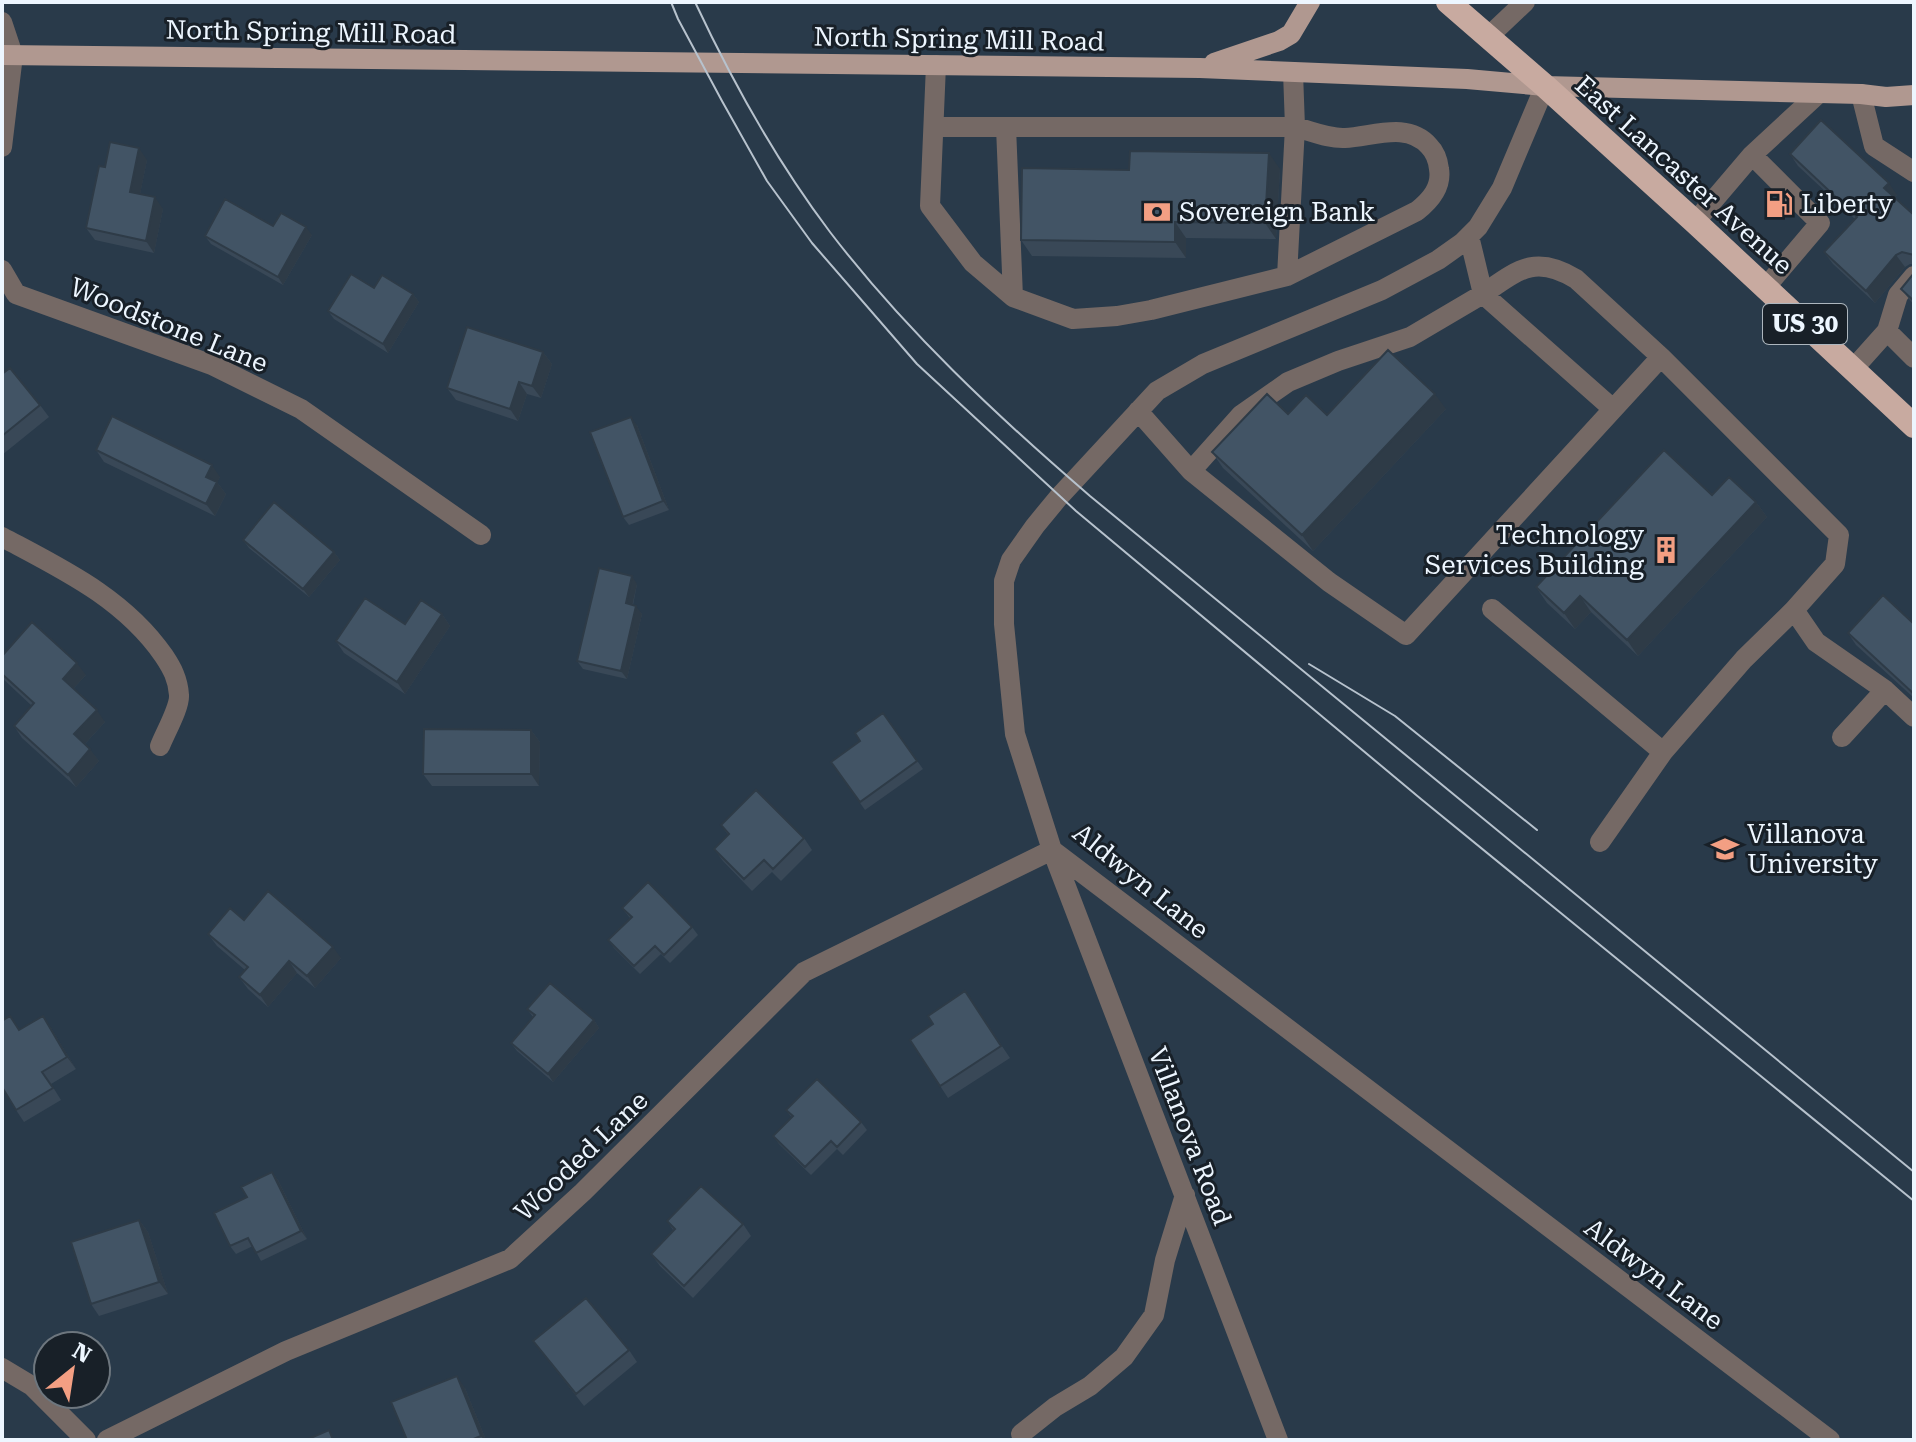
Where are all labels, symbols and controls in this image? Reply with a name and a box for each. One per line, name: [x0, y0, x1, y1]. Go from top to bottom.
street label: North Spring Mill Road: [165, 14, 457, 50]
street label: North Spring Mill Road: [813, 21, 1105, 57]
street label: East Lancaster Avenue: [1569, 70, 1799, 280]
fuel station icon: Liberty: [1764, 189, 1794, 219]
place label: Liberty: [1801, 189, 1893, 219]
bank icon: Sovereign Bank: [1142, 197, 1172, 227]
place label: Sovereign Bank: [1179, 197, 1375, 227]
street label: Woodstone Lane: [66, 272, 272, 378]
road number: US 30: [1763, 304, 1847, 344]
place label: Technology Services Building: [1425, 520, 1645, 580]
building icon: Technology Services Building: [1651, 535, 1681, 565]
street label: Aldwyn Lane: [1067, 817, 1215, 945]
place label: Villanova University: [1747, 819, 1878, 879]
school or university icon: Villanova University: [1710, 834, 1740, 864]
street label: Villanova Road: [1142, 1043, 1238, 1229]
street label: Wooded Lane: [508, 1085, 654, 1227]
street label: Aldwyn Lane: [1579, 1212, 1729, 1336]
north arrow: [32, 1330, 112, 1410]
text: N: [68, 1338, 95, 1368]

